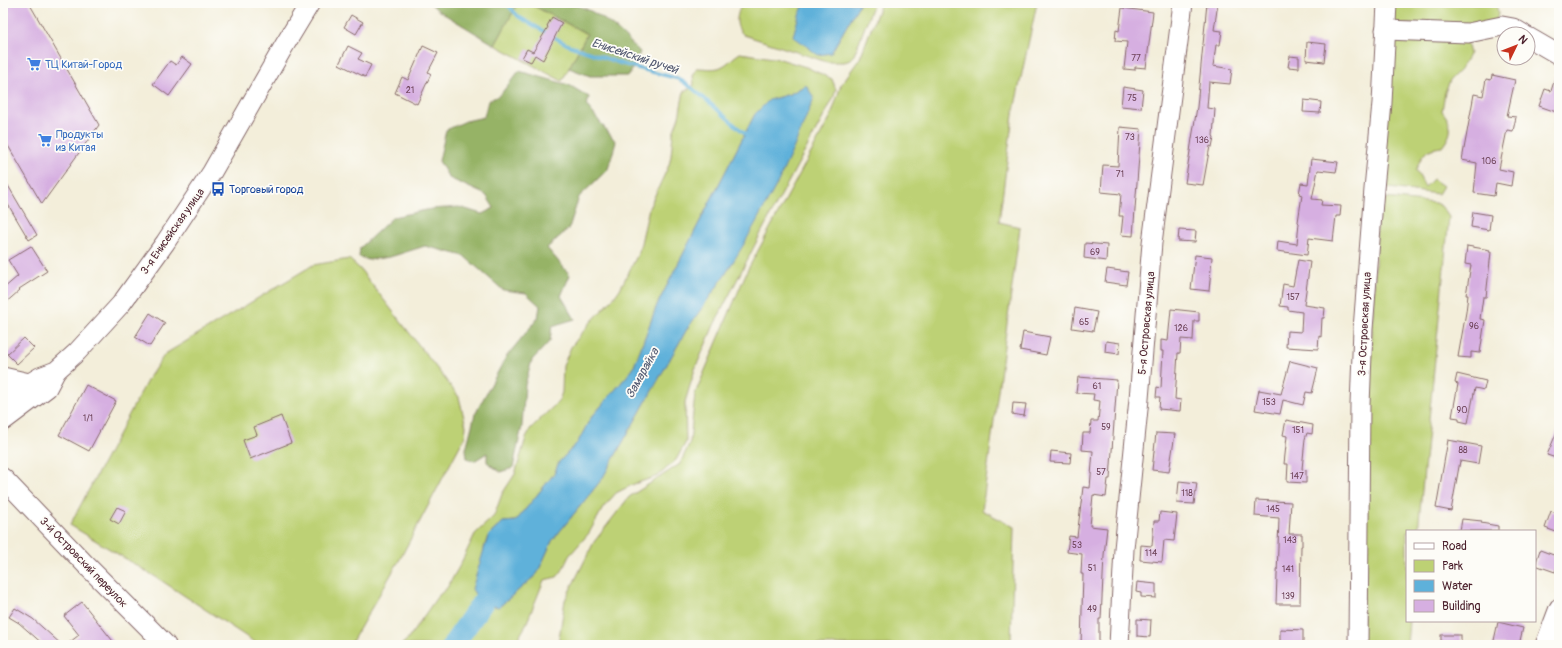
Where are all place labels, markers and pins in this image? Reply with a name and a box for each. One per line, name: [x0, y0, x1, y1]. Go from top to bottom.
supermarket icon: ТЦ Китай-Город: [26, 56, 42, 72]
place label: ТЦ Китай-Город: [45, 58, 122, 71]
place label: Продукты из Китая: [56, 128, 103, 154]
supermarket icon: Продукты из Китая: [37, 132, 53, 148]
bus stop icon: Торговый город: [210, 181, 226, 197]
place label: Торговый город: [229, 183, 304, 196]

